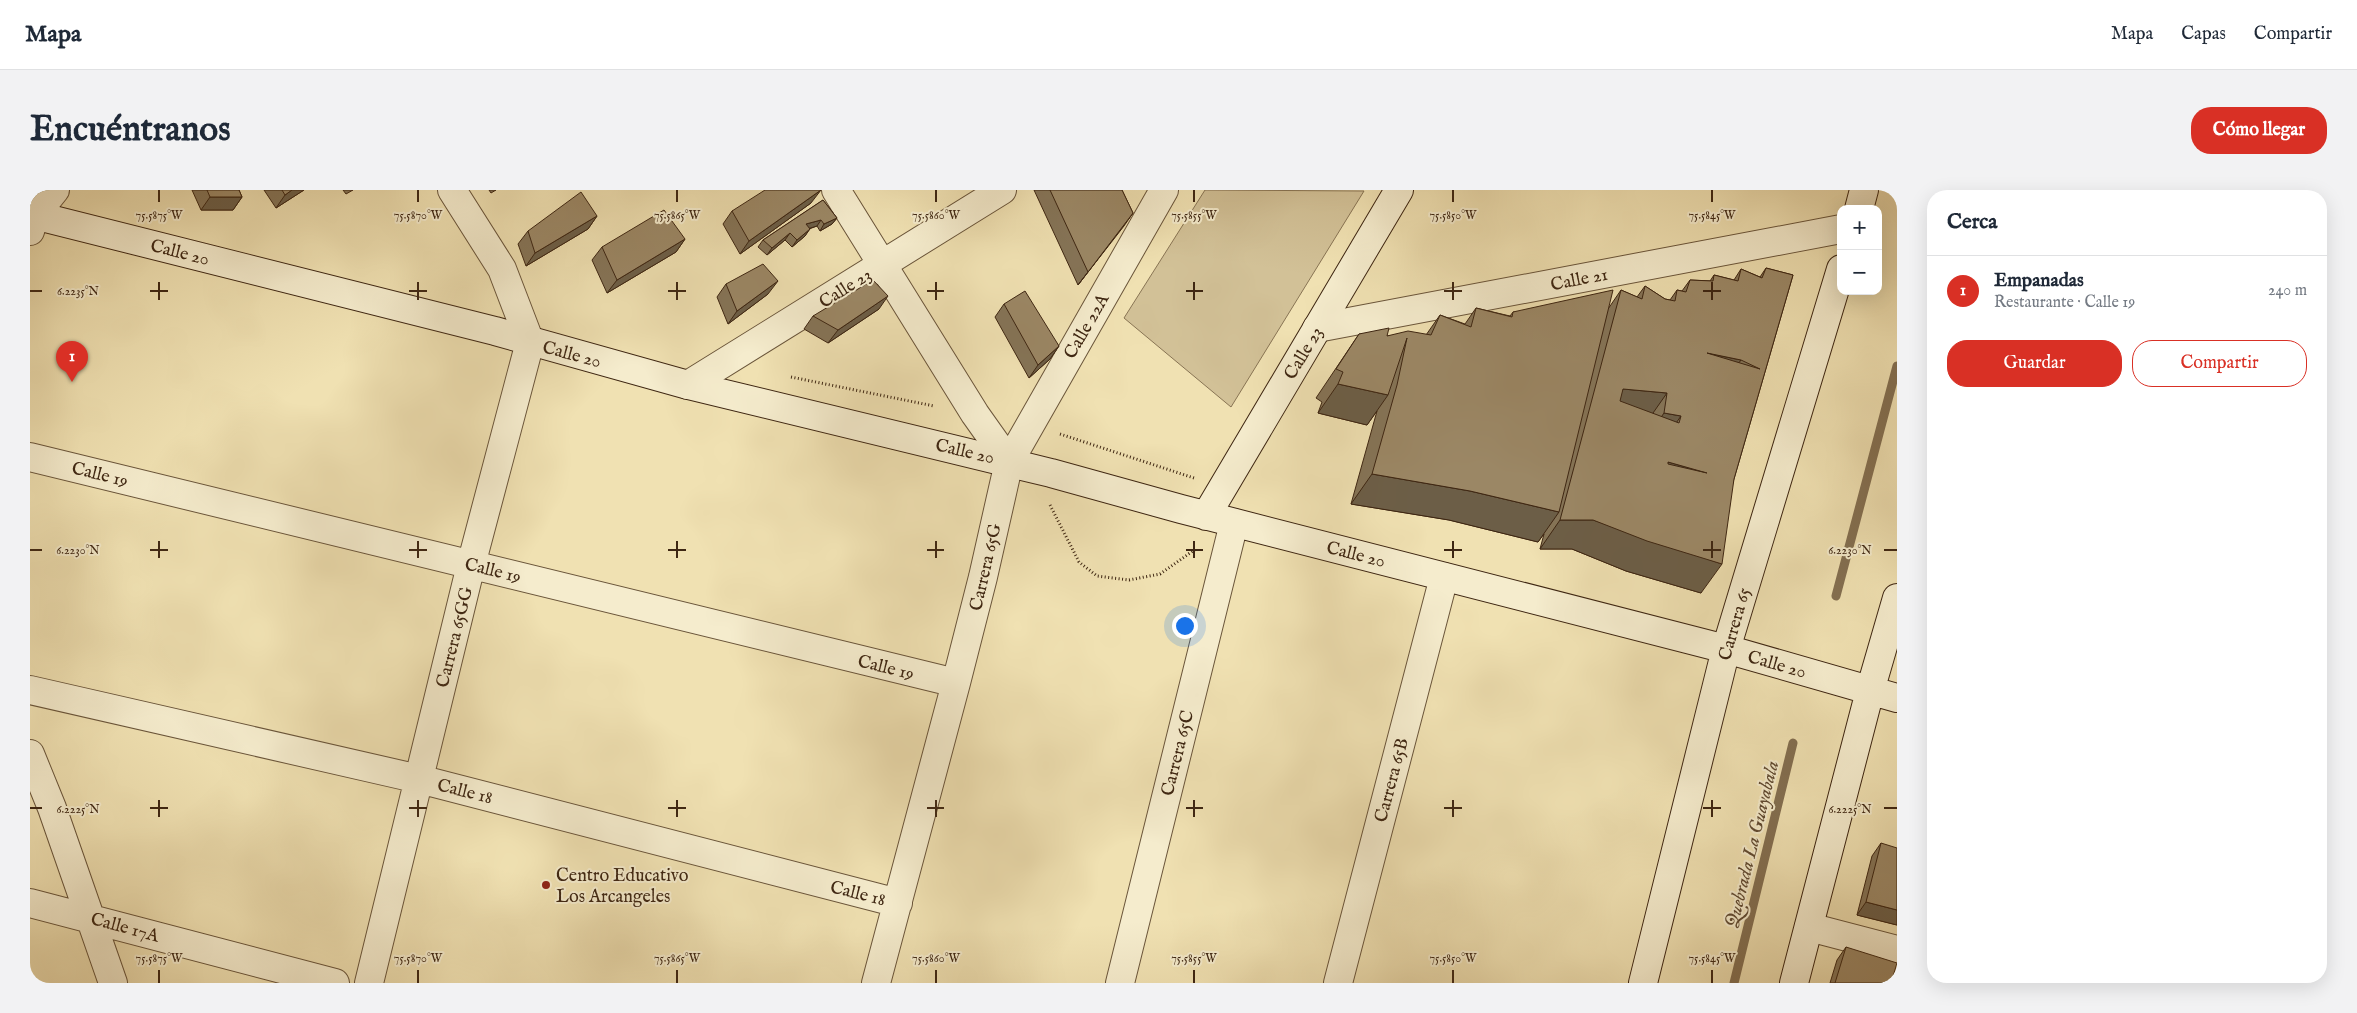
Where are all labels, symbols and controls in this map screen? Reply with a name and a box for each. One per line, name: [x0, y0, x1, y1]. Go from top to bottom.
text: Mapa: [25, 19, 81, 50]
text: Mapa: [2111, 23, 2153, 46]
text: Capas: [2181, 23, 2226, 46]
text: Compartir: [2254, 23, 2332, 46]
button: Cómo llegar: [2191, 107, 2327, 154]
text: Encuéntranos: [30, 108, 230, 153]
map controls: [1837, 205, 1882, 295]
button: +: [1837, 205, 1882, 250]
text: 75.5875°W: [136, 208, 183, 223]
text: 75.5870°W: [394, 208, 443, 223]
text: 75.5865°W: [654, 208, 701, 223]
text: 75.5860°W: [912, 208, 960, 223]
text: 75.5855°W: [1171, 208, 1217, 223]
text: 75.5850°W: [1429, 208, 1477, 223]
text: 75.5845°W: [1688, 208, 1736, 223]
text: Cerca: [1947, 209, 1997, 236]
street label: Calle 20: [148, 235, 211, 272]
button: −: [1837, 250, 1882, 295]
street label: Calle 23: [815, 264, 876, 314]
street label: Calle 21: [1549, 264, 1610, 297]
text: Empanadas: [1994, 269, 2084, 293]
text: 1: [1960, 281, 1966, 301]
text: 240 m: [2268, 281, 2307, 301]
text: 6.2235°N: [57, 284, 100, 299]
street label: Calle 22A: [1059, 289, 1116, 364]
text: Restaurante · Calle 19: [1994, 293, 2135, 313]
street label: Calle 23: [1280, 323, 1329, 384]
street label: Calle 20: [540, 337, 604, 374]
button: Guardar: [1947, 340, 2122, 387]
button: Compartir: [2132, 340, 2307, 387]
pin: 1: [56, 341, 88, 382]
street label: Calle 20: [933, 435, 996, 470]
street label: Calle 19: [69, 457, 130, 494]
street label: Carrera 65G: [965, 521, 1008, 613]
street label: Calle 20: [1324, 537, 1387, 574]
text: 6.2230°N: [56, 543, 100, 558]
text: 6.2230°N: [1828, 543, 1872, 558]
street label: Calle 19: [462, 553, 523, 590]
street label: Carrera 65GG: [432, 584, 479, 690]
street label: Carrera 65: [1714, 585, 1757, 663]
your location: [1172, 613, 1198, 639]
street label: Calle 20: [1745, 646, 1809, 685]
street label: Calle 19: [855, 650, 916, 687]
street label: Carrera 65C: [1157, 708, 1200, 799]
street label: Carrera 65B: [1370, 736, 1415, 825]
water label: Quebrada La Guayabala: [1721, 759, 1785, 930]
street label: Calle 18: [435, 774, 495, 810]
text: 6.2225°N: [56, 802, 100, 817]
text: 6.2225°N: [1828, 802, 1872, 817]
place label: Centro Educativo Los Arcangeles: [556, 865, 689, 909]
street label: Calle 18: [828, 876, 888, 912]
marker: Centro Educativo Los Arcangeles: [540, 879, 552, 891]
street label: Calle 17A: [88, 908, 162, 949]
text: 75.5875°W: [136, 951, 183, 966]
text: 75.5870°W: [394, 951, 443, 966]
text: 75.5865°W: [654, 951, 701, 966]
text: 75.5860°W: [912, 951, 960, 966]
text: 75.5855°W: [1171, 951, 1217, 966]
text: 75.5850°W: [1429, 951, 1477, 966]
text: 75.5845°W: [1688, 951, 1736, 966]

